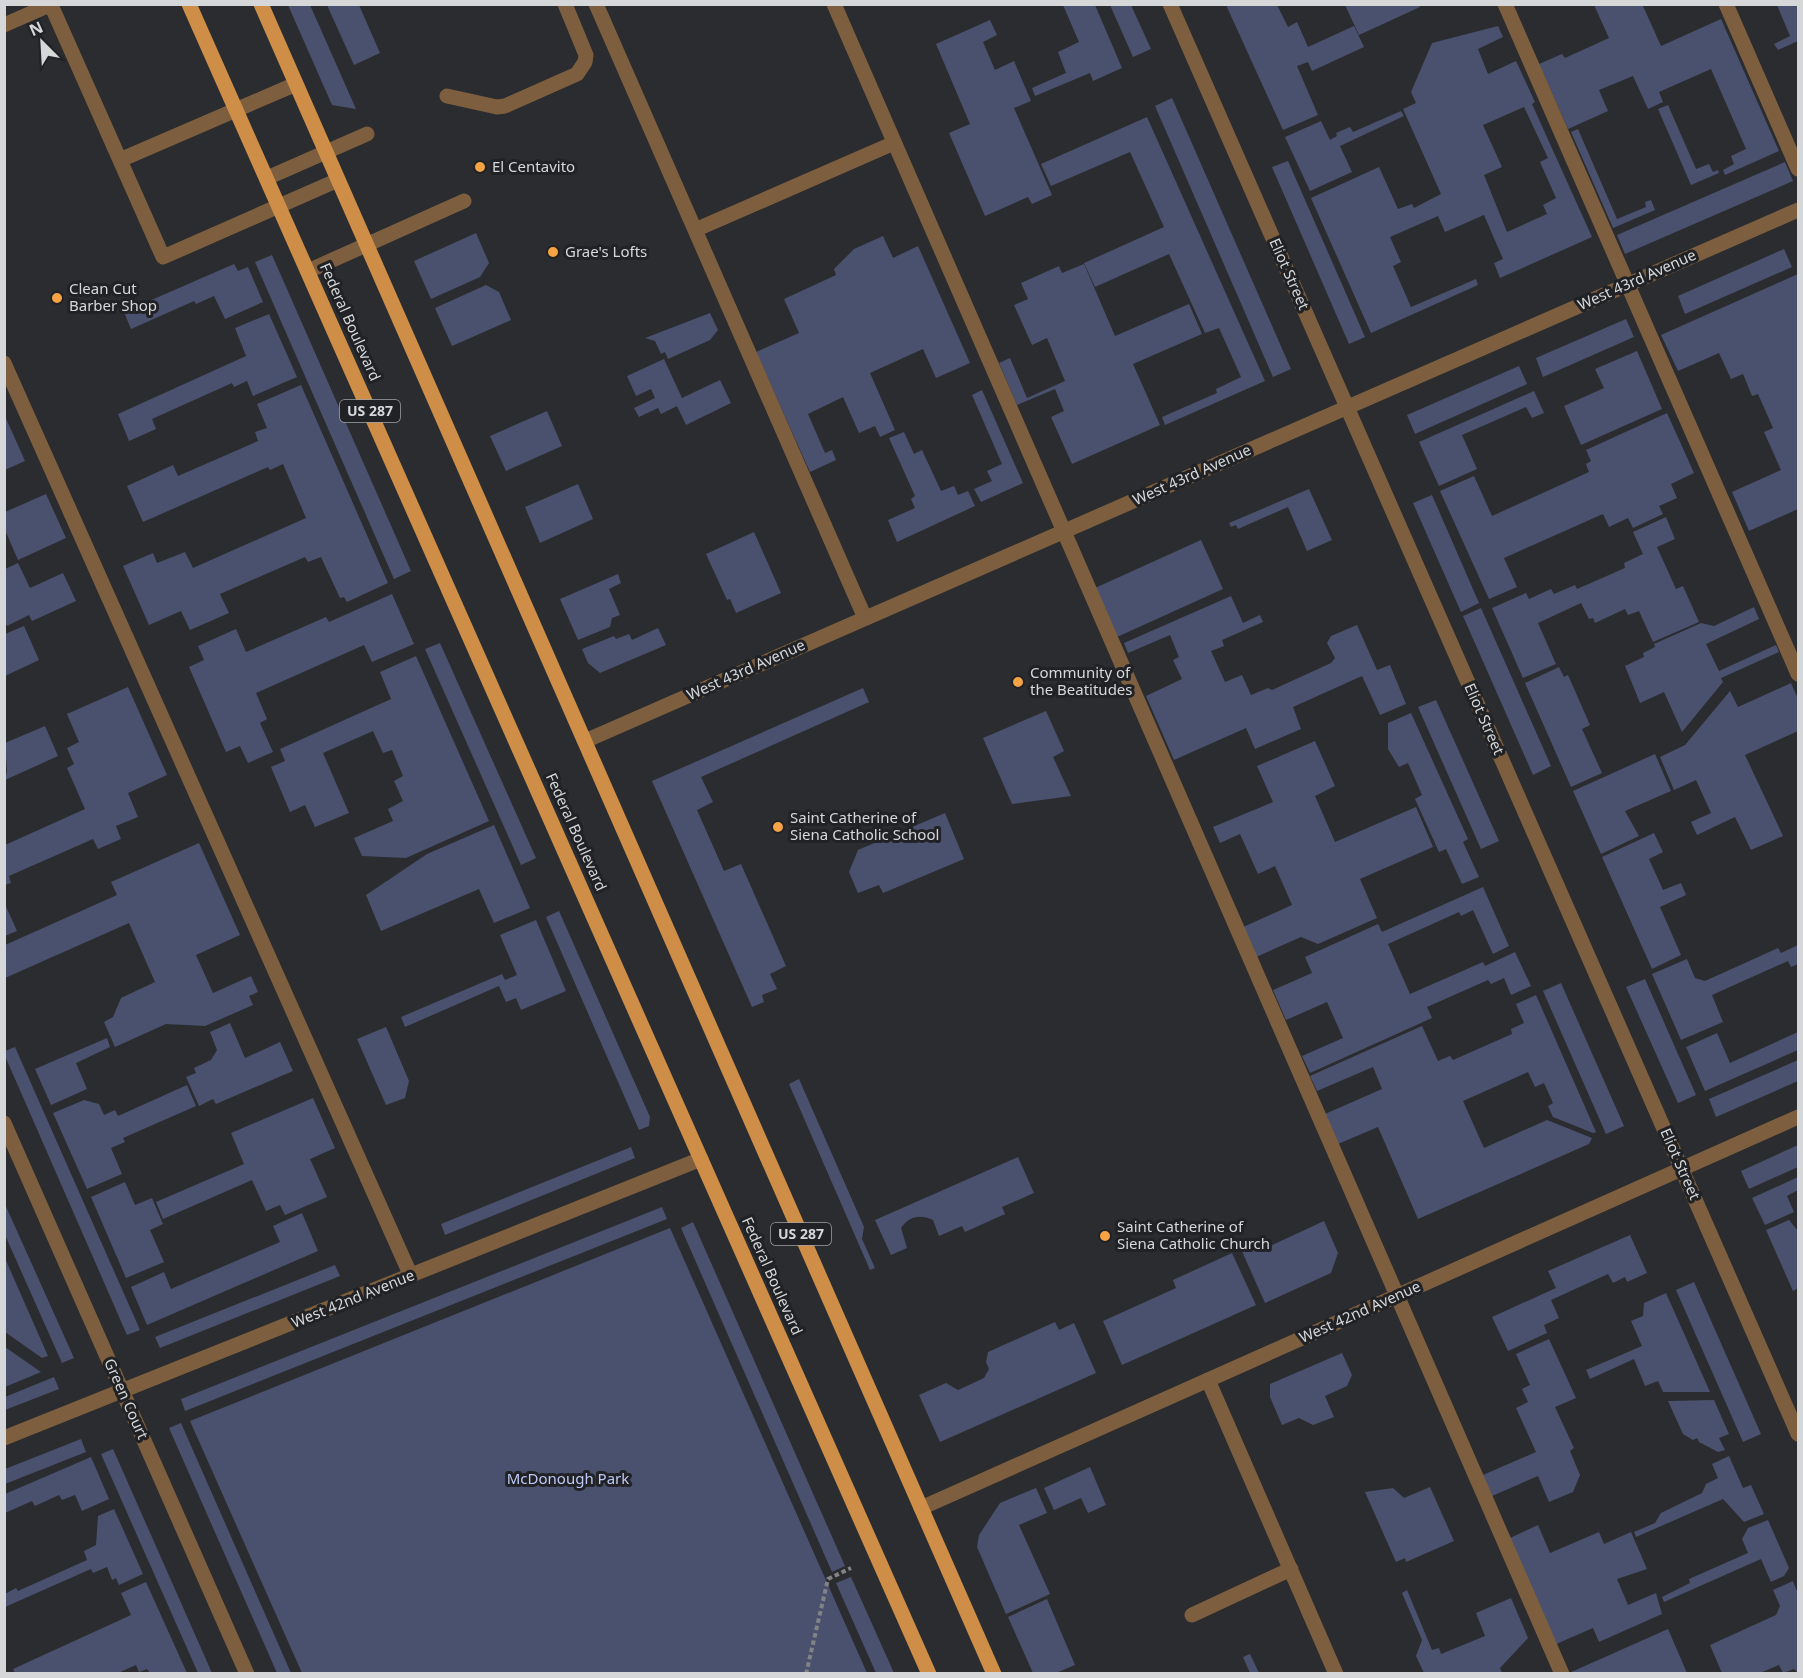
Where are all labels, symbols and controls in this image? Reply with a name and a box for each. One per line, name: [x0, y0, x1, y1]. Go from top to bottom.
north arrow: [12, 12, 72, 72]
text: N: [25, 16, 46, 41]
place label: El Centavito: [492, 156, 575, 176]
marker: El Centavito: [473, 160, 487, 174]
street label: Eliot Street: [1265, 235, 1315, 313]
place label: Grae's Lofts: [565, 241, 647, 261]
street label: West 43rd Avenue: [1574, 244, 1699, 314]
marker: Grae's Lofts: [546, 245, 560, 259]
street label: Federal Boulevard: [316, 259, 386, 384]
place label: Clean Cut Barber Shop: [69, 278, 157, 315]
marker: Clean Cut Barber Shop: [50, 291, 64, 305]
road number: US 287: [340, 400, 400, 422]
street label: West 43rd Avenue: [1129, 439, 1254, 509]
street label: West 43rd Avenue: [683, 634, 808, 704]
place label: Community of the Beatitudes: [1030, 662, 1133, 699]
marker: Community of the Beatitudes: [1011, 675, 1025, 689]
street label: Eliot Street: [1460, 680, 1510, 758]
street label: Federal Boulevard: [542, 769, 612, 894]
place label: Saint Catherine of Siena Catholic School: [790, 807, 939, 844]
marker: Saint Catherine of Siena Catholic School: [771, 820, 785, 834]
street label: Eliot Street: [1656, 1125, 1706, 1203]
street label: Federal Boulevard: [738, 1213, 808, 1338]
place label: Saint Catherine of Siena Catholic Church: [1117, 1216, 1270, 1253]
road number: US 287: [771, 1223, 831, 1245]
marker: Saint Catherine of Siena Catholic Church: [1098, 1229, 1112, 1243]
street label: West 42nd Avenue: [288, 1264, 417, 1332]
street label: West 42nd Avenue: [1296, 1275, 1423, 1347]
street label: Green Court: [100, 1355, 154, 1443]
park label: McDonough Park: [507, 1468, 629, 1488]

